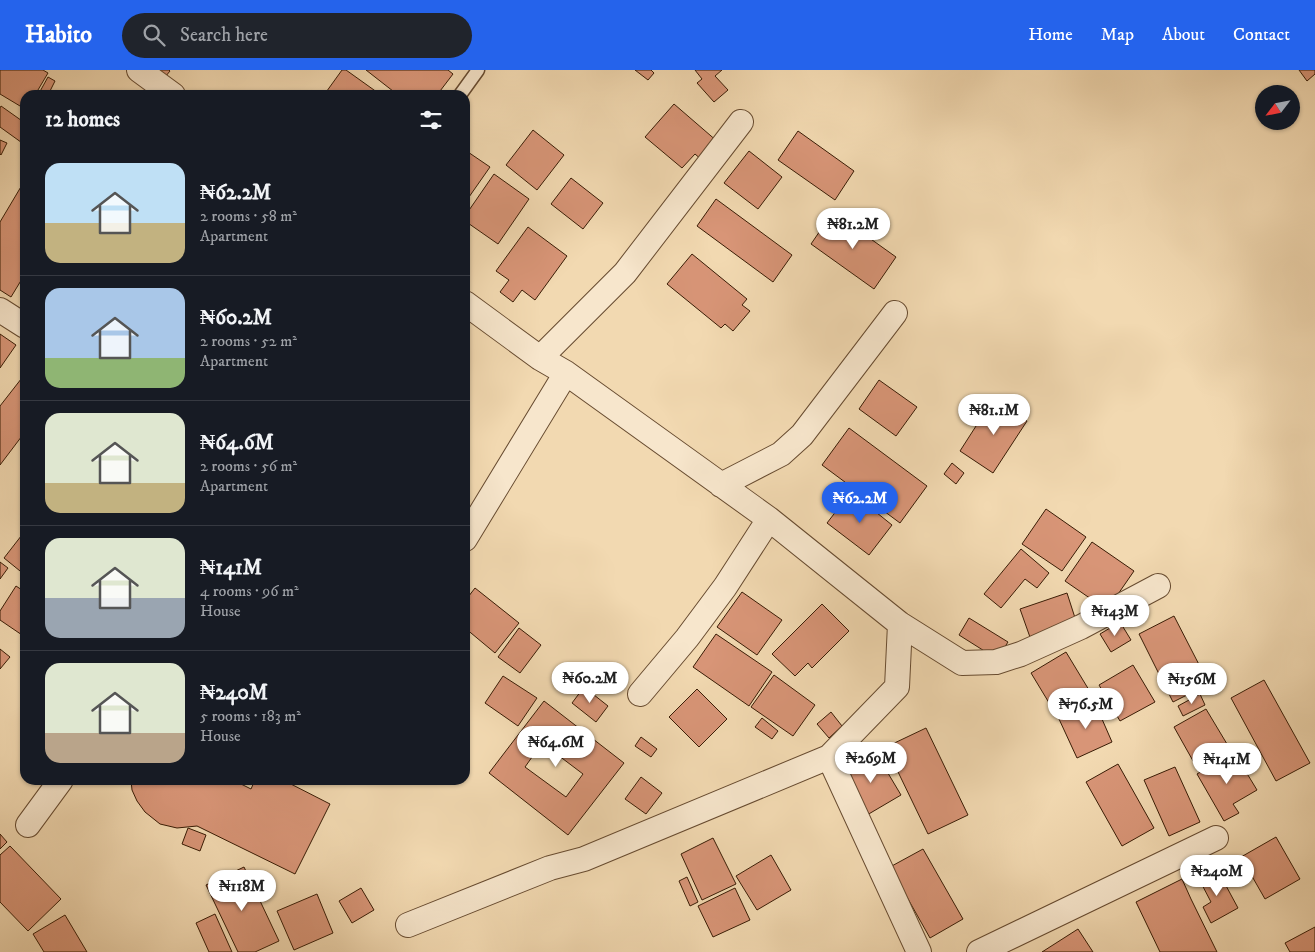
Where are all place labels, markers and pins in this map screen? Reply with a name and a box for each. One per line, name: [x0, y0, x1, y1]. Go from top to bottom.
pin: ₦81.2M: [812, 208, 894, 250]
pin: ₦81.1M: [953, 394, 1035, 436]
pin: ₦62.2M: [819, 482, 901, 524]
pin: ₦143M: [1080, 594, 1150, 637]
pin: ₦60.2M: [549, 662, 631, 704]
pin: ₦156M: [1157, 662, 1227, 705]
pin: ₦76.5M: [1045, 688, 1127, 730]
pin: ₦64.6M: [515, 726, 597, 768]
pin: ₦269M: [836, 742, 906, 784]
pin: ₦141M: [1192, 742, 1262, 785]
pin: ₦240M: [1182, 854, 1252, 897]
pin: ₦118M: [207, 870, 277, 912]

